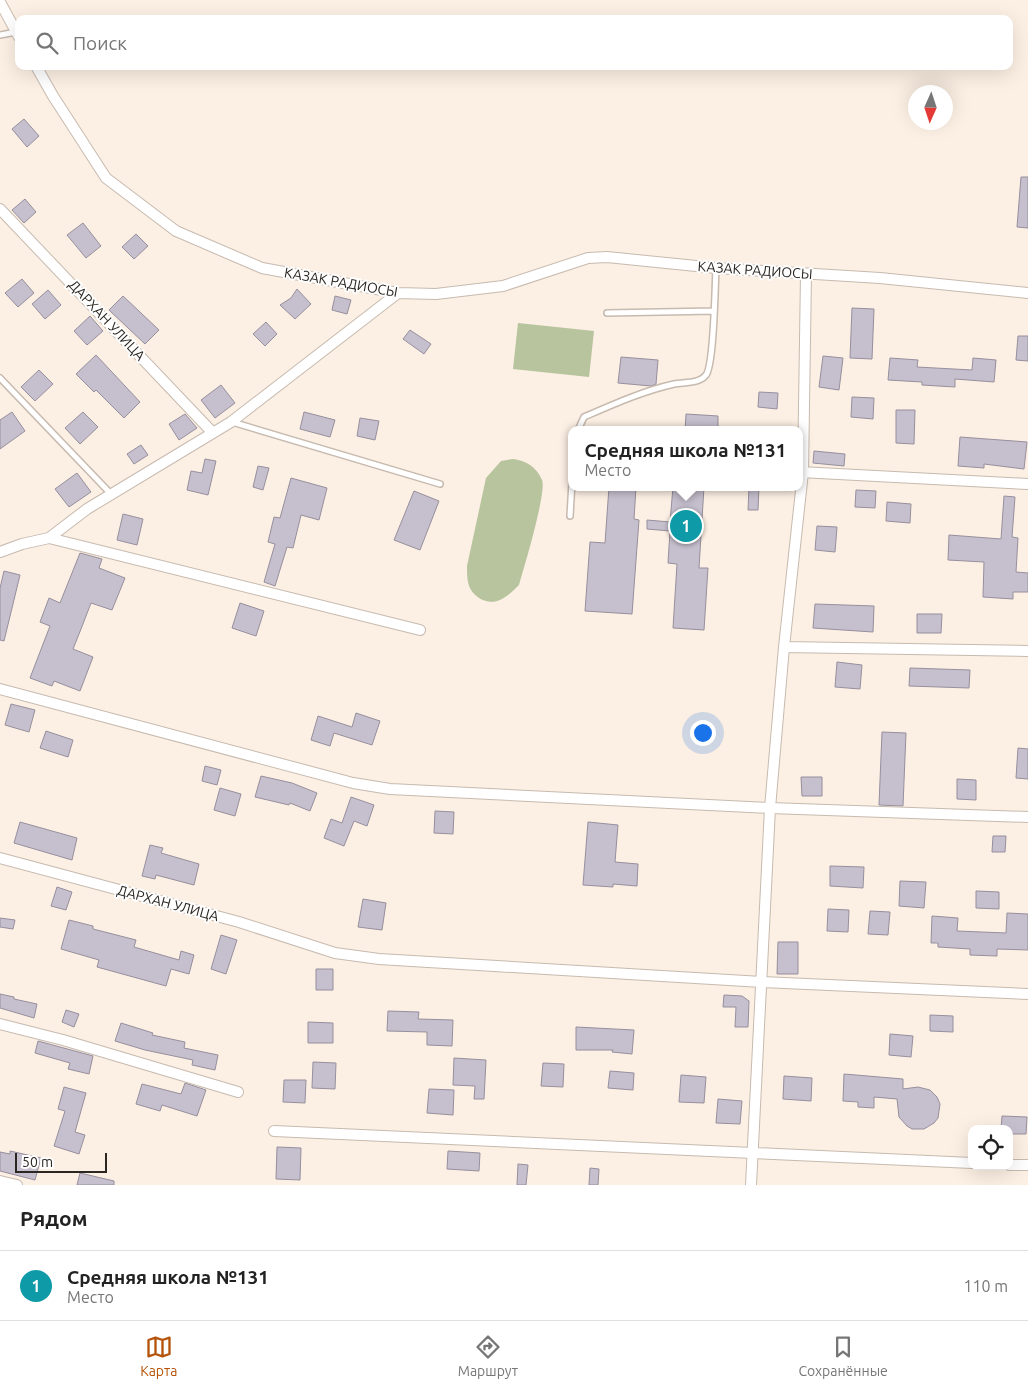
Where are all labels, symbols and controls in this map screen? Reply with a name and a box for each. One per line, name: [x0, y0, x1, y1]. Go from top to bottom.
search box: [15, 15, 1013, 70]
icon: search: [33, 29, 61, 57]
text: Поиск: [73, 32, 127, 54]
north arrow: [908, 85, 953, 130]
street label: КАЗАК РАДИОСЫ: [697, 258, 813, 282]
street label: КАЗАК РАДИОСЫ: [283, 264, 399, 300]
street label: ДАРХАН УЛИЦА: [65, 276, 149, 364]
popup: [568, 426, 803, 491]
text: Средняя школа №131: [584, 439, 787, 461]
text: Место: [584, 461, 631, 479]
pin: 1: [670, 507, 702, 545]
your location: [690, 720, 716, 746]
street label: ДАРХАН УЛИЦА: [115, 882, 221, 924]
map controls: [968, 1125, 1013, 1170]
button: locate: [968, 1125, 1013, 1170]
scale bar: [15, 1150, 108, 1173]
text: 50 m: [22, 1154, 53, 1170]
text: Рядом: [20, 1206, 88, 1230]
text: Средняя школа №131: [67, 1266, 269, 1288]
text: 1: [31, 1277, 41, 1295]
text: 110 m: [963, 1277, 1008, 1295]
text: Место: [67, 1288, 114, 1306]
tab: Карта: [140, 1333, 177, 1379]
tab: Маршрут: [458, 1333, 518, 1379]
tab: Сохранённые: [798, 1333, 888, 1379]

